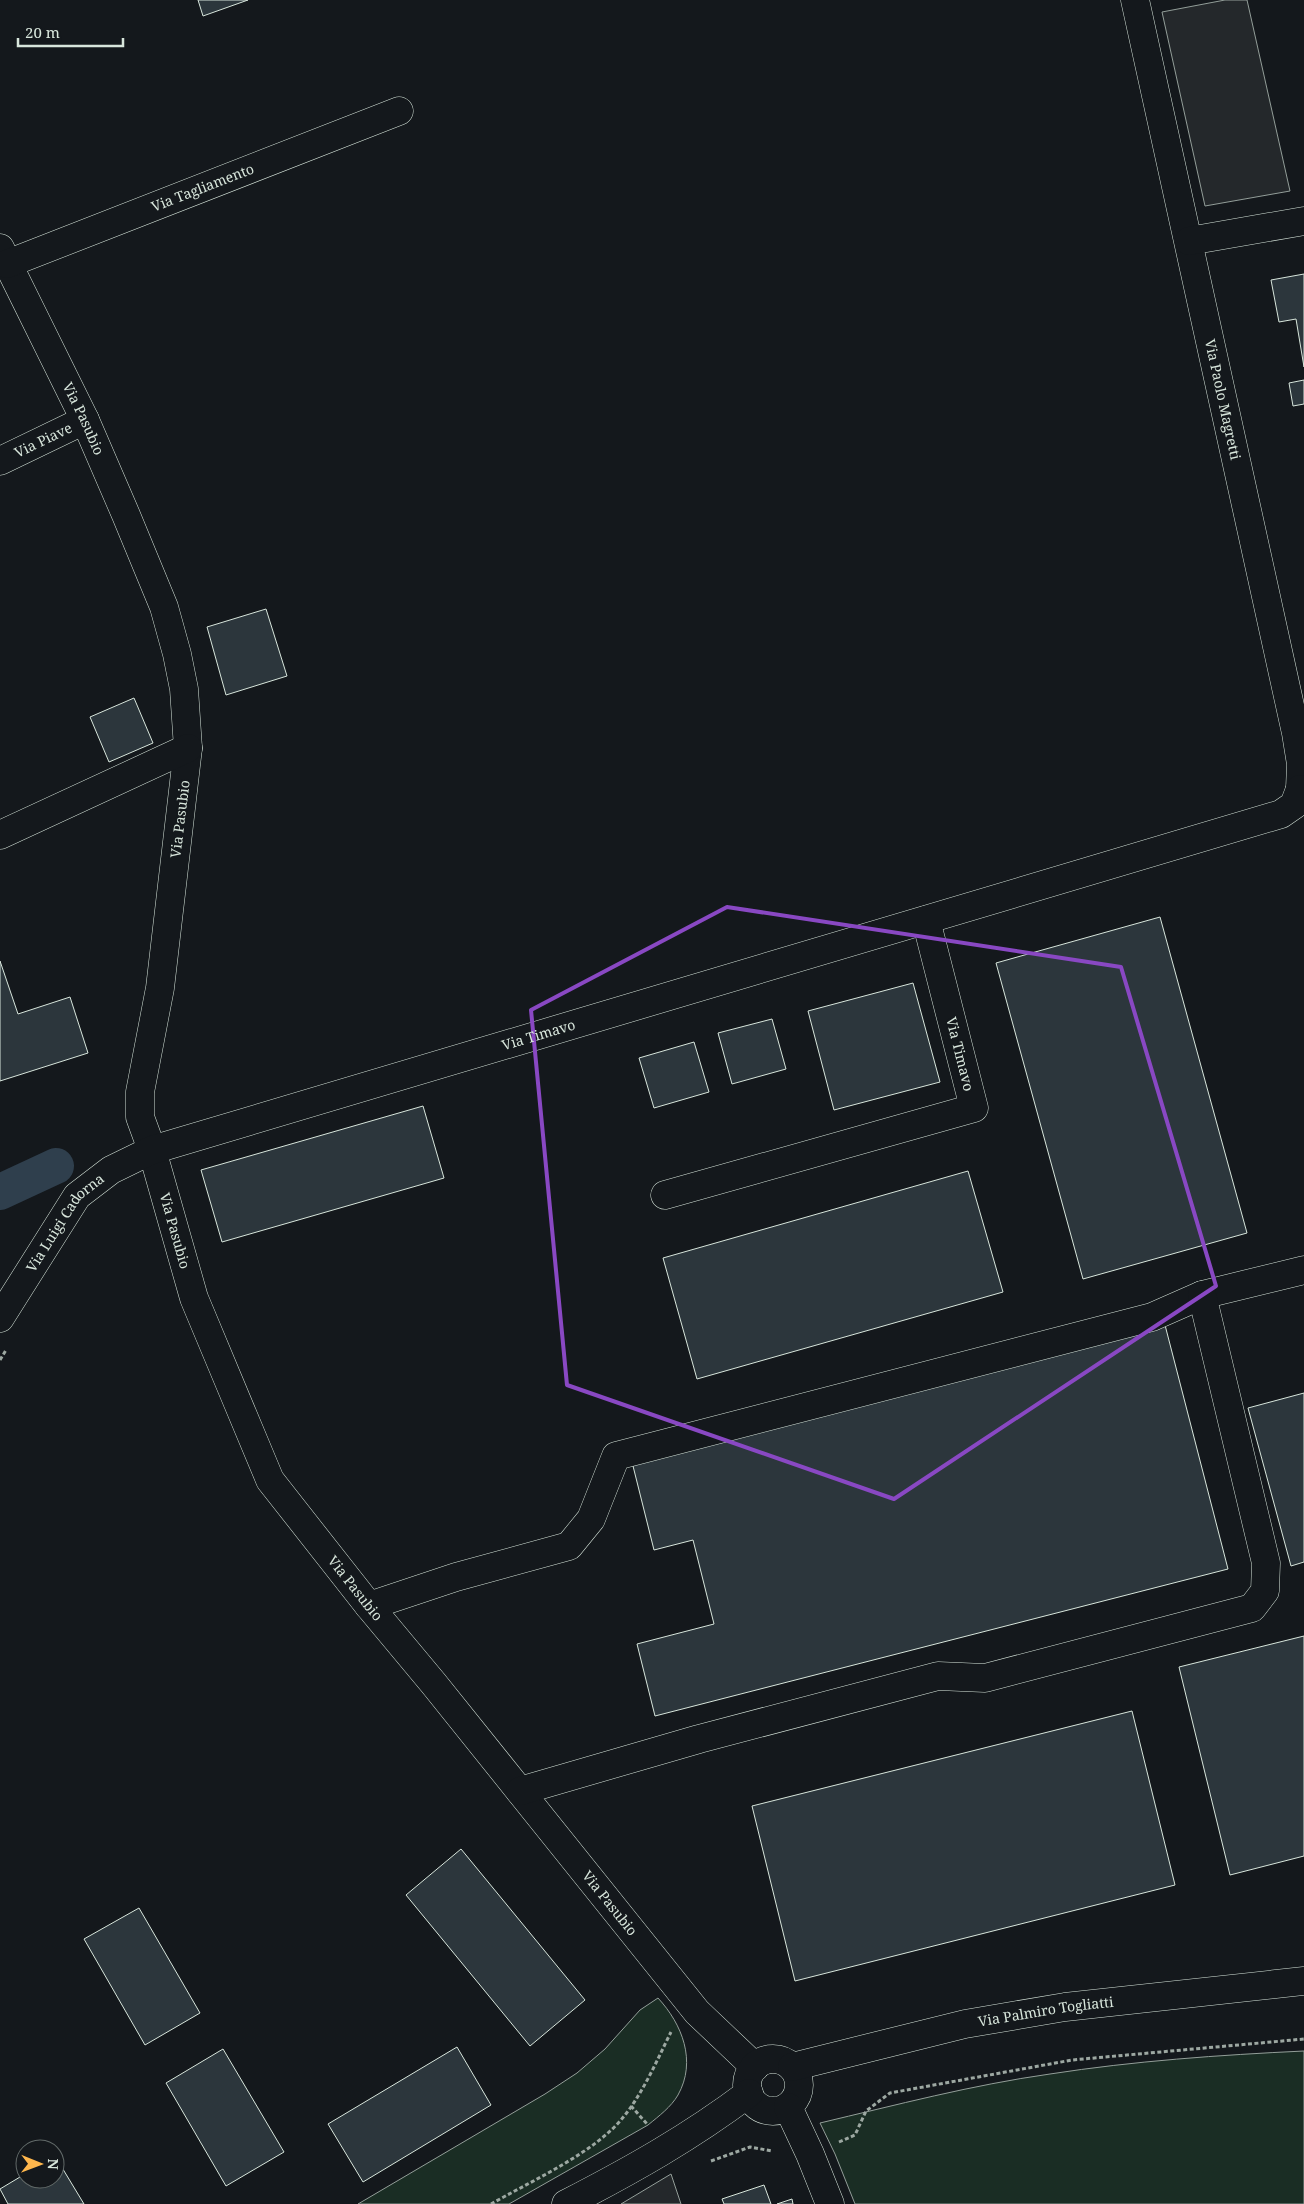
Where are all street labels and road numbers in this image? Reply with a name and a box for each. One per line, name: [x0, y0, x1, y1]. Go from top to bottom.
street label: Via Tagliamento: [148, 159, 256, 216]
street label: Via Paolo Magretti: [1201, 337, 1246, 462]
street label: Via Pasubio: [59, 379, 109, 458]
street label: Via Piave: [11, 418, 75, 462]
street label: Via Pasubio: [165, 779, 194, 859]
street label: Via Timavo: [499, 1015, 577, 1054]
street label: Via Timavo: [942, 1015, 979, 1093]
street label: Via Luigi Cadorna: [21, 1169, 108, 1275]
street label: Via Pasubio: [156, 1190, 195, 1271]
street label: Via Pasubio: [324, 1551, 387, 1625]
street label: Via Pasubio: [578, 1866, 642, 1939]
street label: Via Palmiro Togliatti: [976, 1992, 1115, 2031]

